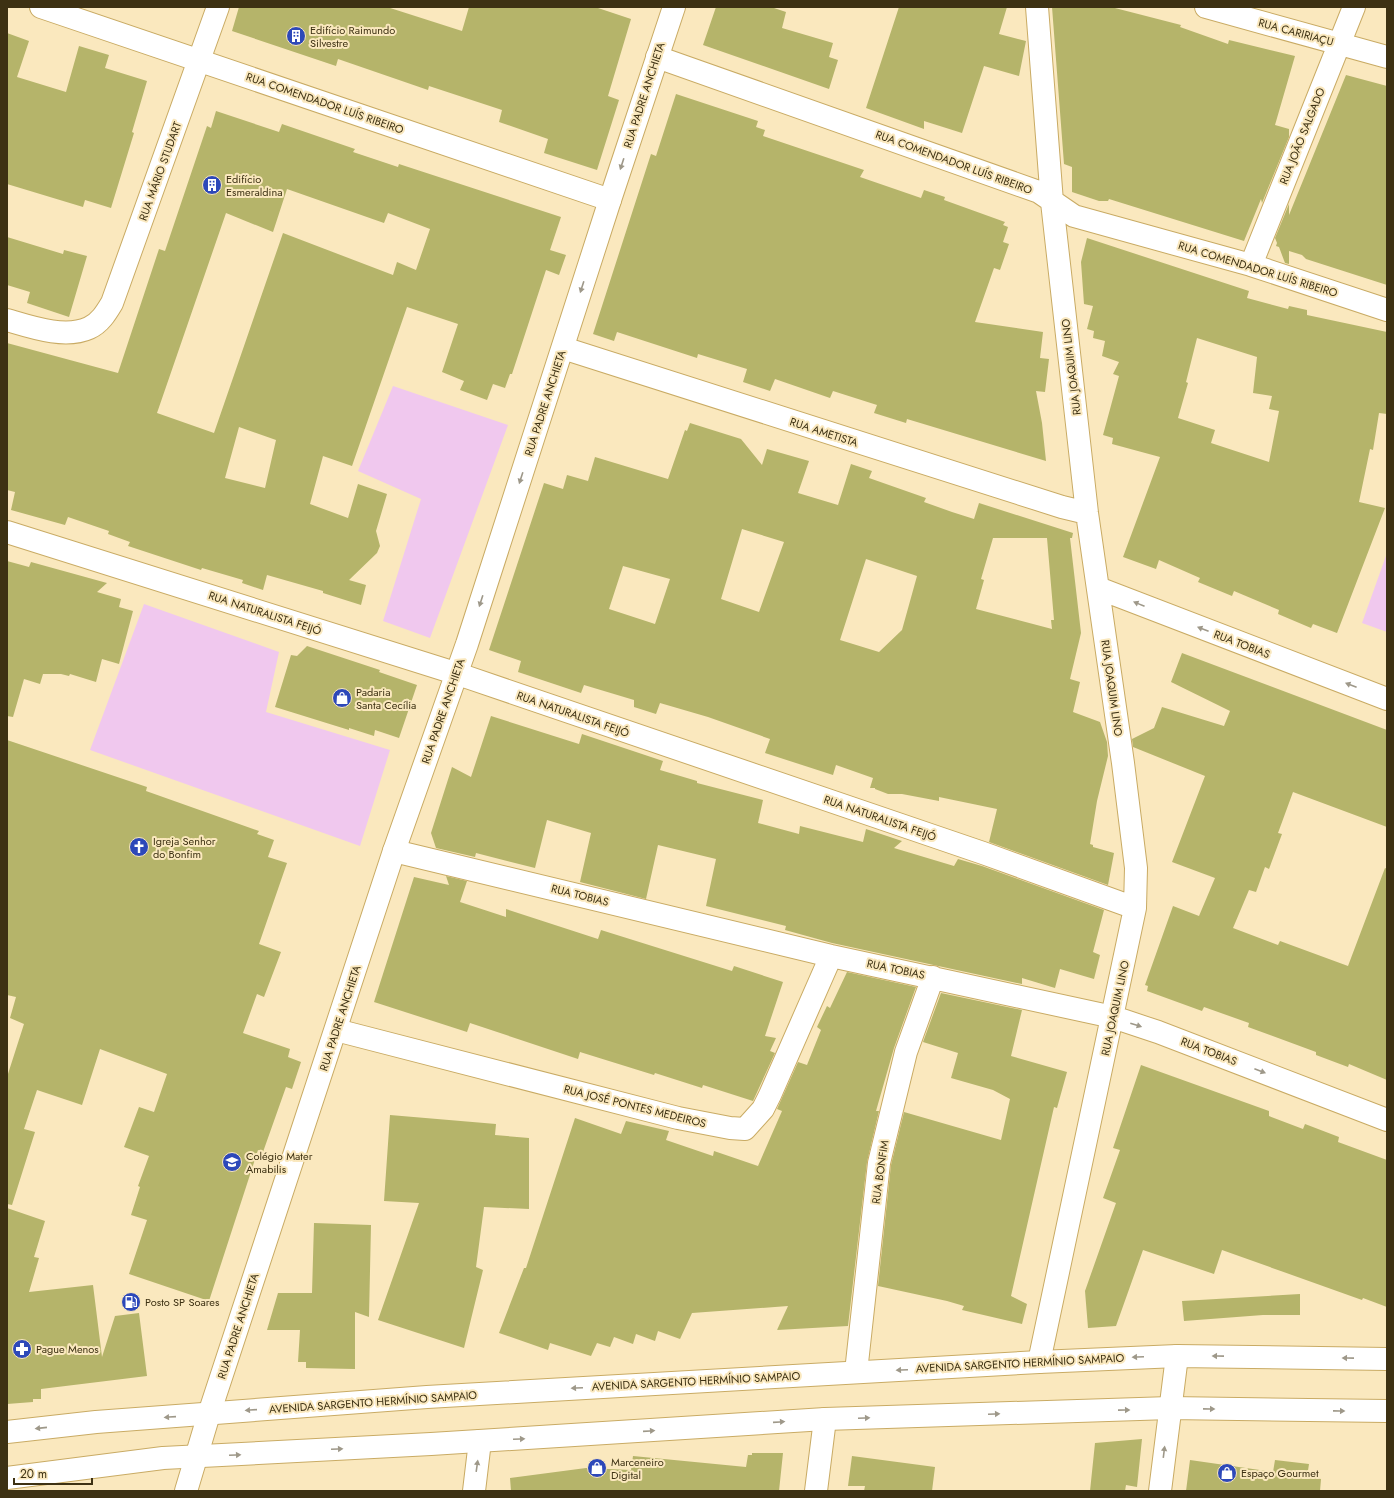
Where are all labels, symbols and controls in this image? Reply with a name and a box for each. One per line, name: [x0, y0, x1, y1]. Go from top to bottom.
street label: RUA CARIRIAÇU: [1257, 14, 1336, 50]
place label: Edifício Raimundo Silvestre: [310, 22, 395, 51]
building icon: Edifício Raimundo Silvestre: [285, 25, 307, 47]
street label: RUA PADRE ANCHIETA: [619, 39, 669, 150]
street label: RUA COMENDADOR LUÍS RIBEIRO: [244, 68, 406, 138]
street label: RUA JOÃO SALGADO: [1275, 85, 1329, 187]
street label: RUA MÁRIO STUDART: [135, 119, 185, 223]
street label: RUA COMENDADOR LUÍS RIBEIRO: [873, 126, 1035, 198]
one-way arrow: [618, 158, 624, 170]
place label: Edifício Esmeraldina: [226, 171, 283, 200]
building icon: Edifício Esmeraldina: [201, 174, 223, 196]
street label: RUA COMENDADOR LUÍS RIBEIRO: [1176, 237, 1340, 301]
one-way arrow: [579, 282, 585, 294]
street label: RUA JOAQUIM LINO: [1057, 318, 1085, 416]
street label: RUA PADRE ANCHIETA: [520, 347, 570, 458]
street label: RUA AMETISTA: [788, 413, 861, 451]
one-way arrow: [517, 472, 523, 484]
street label: RUA NATURALISTA FEIJÓ: [206, 587, 324, 639]
one-way arrow: [477, 596, 483, 608]
one-way arrow: [1132, 601, 1144, 607]
one-way arrow: [1196, 626, 1208, 632]
street label: RUA TOBIAS: [1212, 626, 1272, 662]
street label: RUA JOAQUIM LINO: [1097, 639, 1127, 737]
street label: RUA PADRE ANCHIETA: [417, 656, 469, 766]
one-way arrow: [1344, 682, 1356, 688]
place label: Padaria Santa Cecília: [356, 684, 416, 713]
shop icon: Padaria Santa Cecília: [331, 687, 353, 709]
street label: RUA NATURALISTA FEIJÓ: [515, 687, 632, 741]
street label: RUA NATURALISTA FEIJÓ: [822, 791, 939, 845]
place label: Igreja Senhor do Bonfim: [153, 833, 216, 862]
church icon: Igreja Senhor do Bonfim: [128, 836, 150, 858]
street label: RUA TOBIAS: [549, 880, 611, 910]
street label: RUA TOBIAS: [865, 955, 927, 983]
street label: RUA JOAQUIM LINO: [1097, 959, 1133, 1057]
street label: RUA PADRE ANCHIETA: [315, 962, 365, 1073]
one-way arrow: [1130, 1022, 1142, 1028]
street label: RUA TOBIAS: [1179, 1033, 1239, 1069]
one-way arrow: [1254, 1069, 1266, 1075]
street label: RUA JOSÉ PONTES MEDEIROS: [562, 1081, 708, 1131]
street label: RUA BONFIM: [868, 1139, 892, 1205]
place label: Colégio Mater Amabilis: [246, 1148, 313, 1177]
school or university icon: Colégio Mater Amabilis: [221, 1151, 243, 1173]
street label: RUA PADRE ANCHIETA: [213, 1270, 263, 1381]
fuel station icon: Posto SP Soares: [120, 1291, 142, 1313]
place label: Posto SP Soares: [145, 1294, 220, 1310]
pharmacy icon: Pague Menos: [11, 1338, 33, 1360]
place label: Pague Menos: [36, 1341, 99, 1357]
street label: AVENIDA SARGENTO HERMÍNIO SAMPAIO: [915, 1350, 1125, 1376]
one-way arrow: [1211, 1353, 1224, 1359]
one-way arrow: [1132, 1354, 1144, 1361]
one-way arrow: [1341, 1355, 1354, 1361]
one-way arrow: [896, 1366, 908, 1373]
street label: AVENIDA SARGENTO HERMÍNIO SAMPAIO: [591, 1368, 801, 1394]
one-way arrow: [571, 1385, 583, 1392]
street label: AVENIDA SARGENTO HERMÍNIO SAMPAIO: [268, 1387, 478, 1417]
one-way arrow: [1203, 1406, 1216, 1412]
one-way arrow: [245, 1407, 257, 1414]
one-way arrow: [1118, 1407, 1131, 1413]
one-way arrow: [1333, 1408, 1346, 1414]
one-way arrow: [988, 1411, 1001, 1417]
one-way arrow: [164, 1413, 176, 1420]
one-way arrow: [858, 1415, 871, 1421]
one-way arrow: [773, 1419, 785, 1426]
one-way arrow: [35, 1425, 47, 1432]
one-way arrow: [643, 1427, 655, 1434]
one-way arrow: [513, 1435, 525, 1442]
one-way arrow: [331, 1446, 344, 1452]
one-way arrow: [1161, 1446, 1168, 1458]
one-way arrow: [229, 1452, 242, 1458]
place label: Marceneiro Digital: [611, 1454, 664, 1483]
shop icon: Marceneiro Digital: [586, 1457, 608, 1479]
scale bar: [14, 1460, 92, 1486]
one-way arrow: [474, 1460, 480, 1472]
shop icon: Espaço Gourmet: [1216, 1462, 1238, 1484]
text: 20 m: [20, 1465, 47, 1483]
place label: Espaço Gourmet: [1241, 1465, 1319, 1481]

